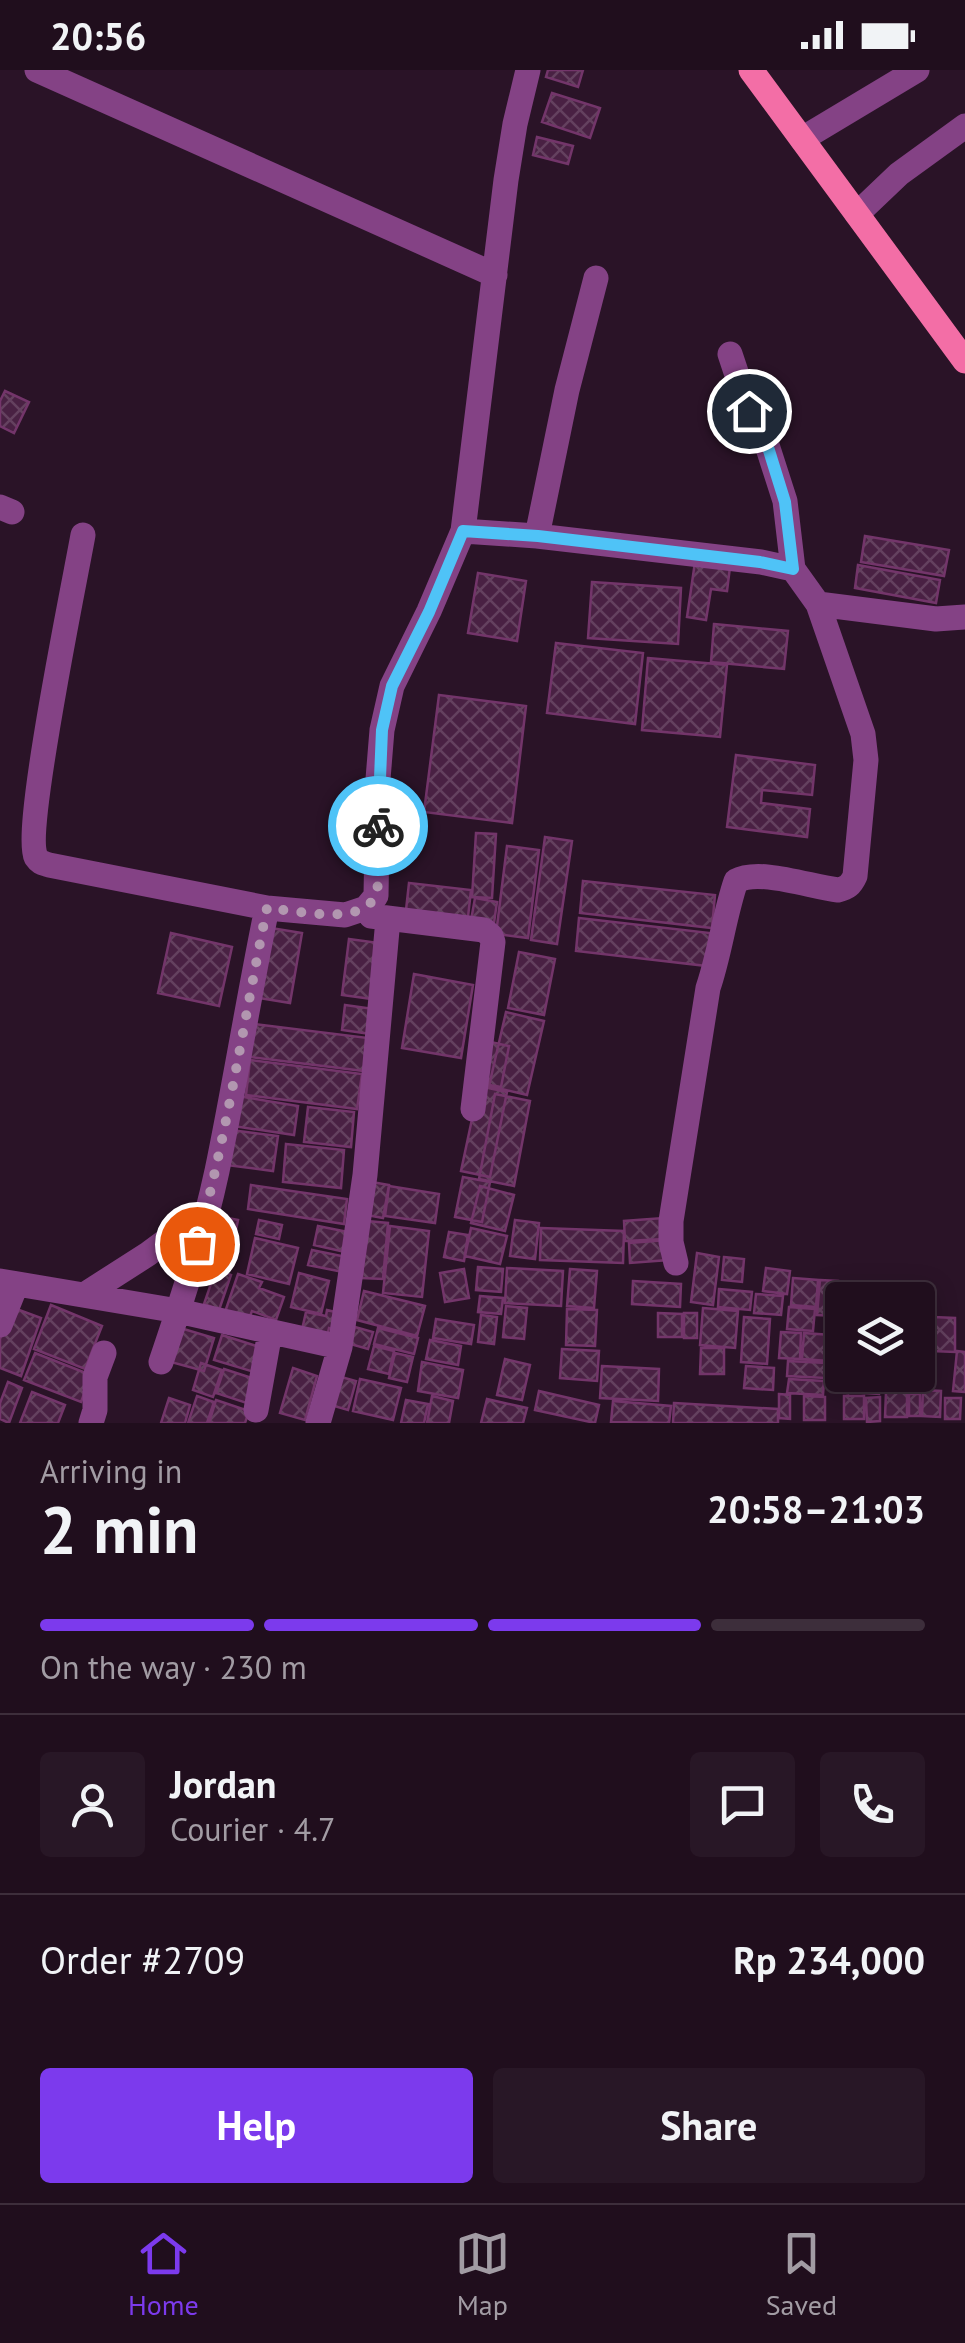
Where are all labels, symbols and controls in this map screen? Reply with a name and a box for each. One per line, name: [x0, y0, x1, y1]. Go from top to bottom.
text: 20:56: [50, 11, 146, 60]
pin: [707, 369, 792, 454]
icon: home: [722, 384, 777, 439]
courier: [328, 776, 428, 876]
icon: bike: [351, 799, 406, 854]
pin: [155, 1202, 240, 1287]
icon: bag: [170, 1217, 225, 1272]
map controls: [825, 1282, 935, 1392]
button: layers: [825, 1282, 935, 1392]
text: Arriving in: [40, 1450, 182, 1492]
text: 20:58–21:03: [707, 1484, 925, 1533]
text: 2 min: [40, 1487, 199, 1571]
text: On the way · 230 m: [40, 1646, 307, 1688]
button: person: [40, 1752, 145, 1857]
button: chat: [690, 1752, 795, 1857]
button: phone: [820, 1752, 925, 1857]
text: Jordan: [170, 1759, 276, 1808]
text: Courier · 4.7: [170, 1808, 336, 1850]
text: Order #2709: [40, 1935, 245, 1984]
text: Rp 234,000: [733, 1935, 925, 1984]
button: Help: [40, 2068, 473, 2183]
button: Share: [493, 2068, 925, 2183]
tab: Home: [128, 2226, 199, 2323]
tab: Map: [455, 2226, 510, 2323]
tab: Saved: [766, 2226, 837, 2323]

